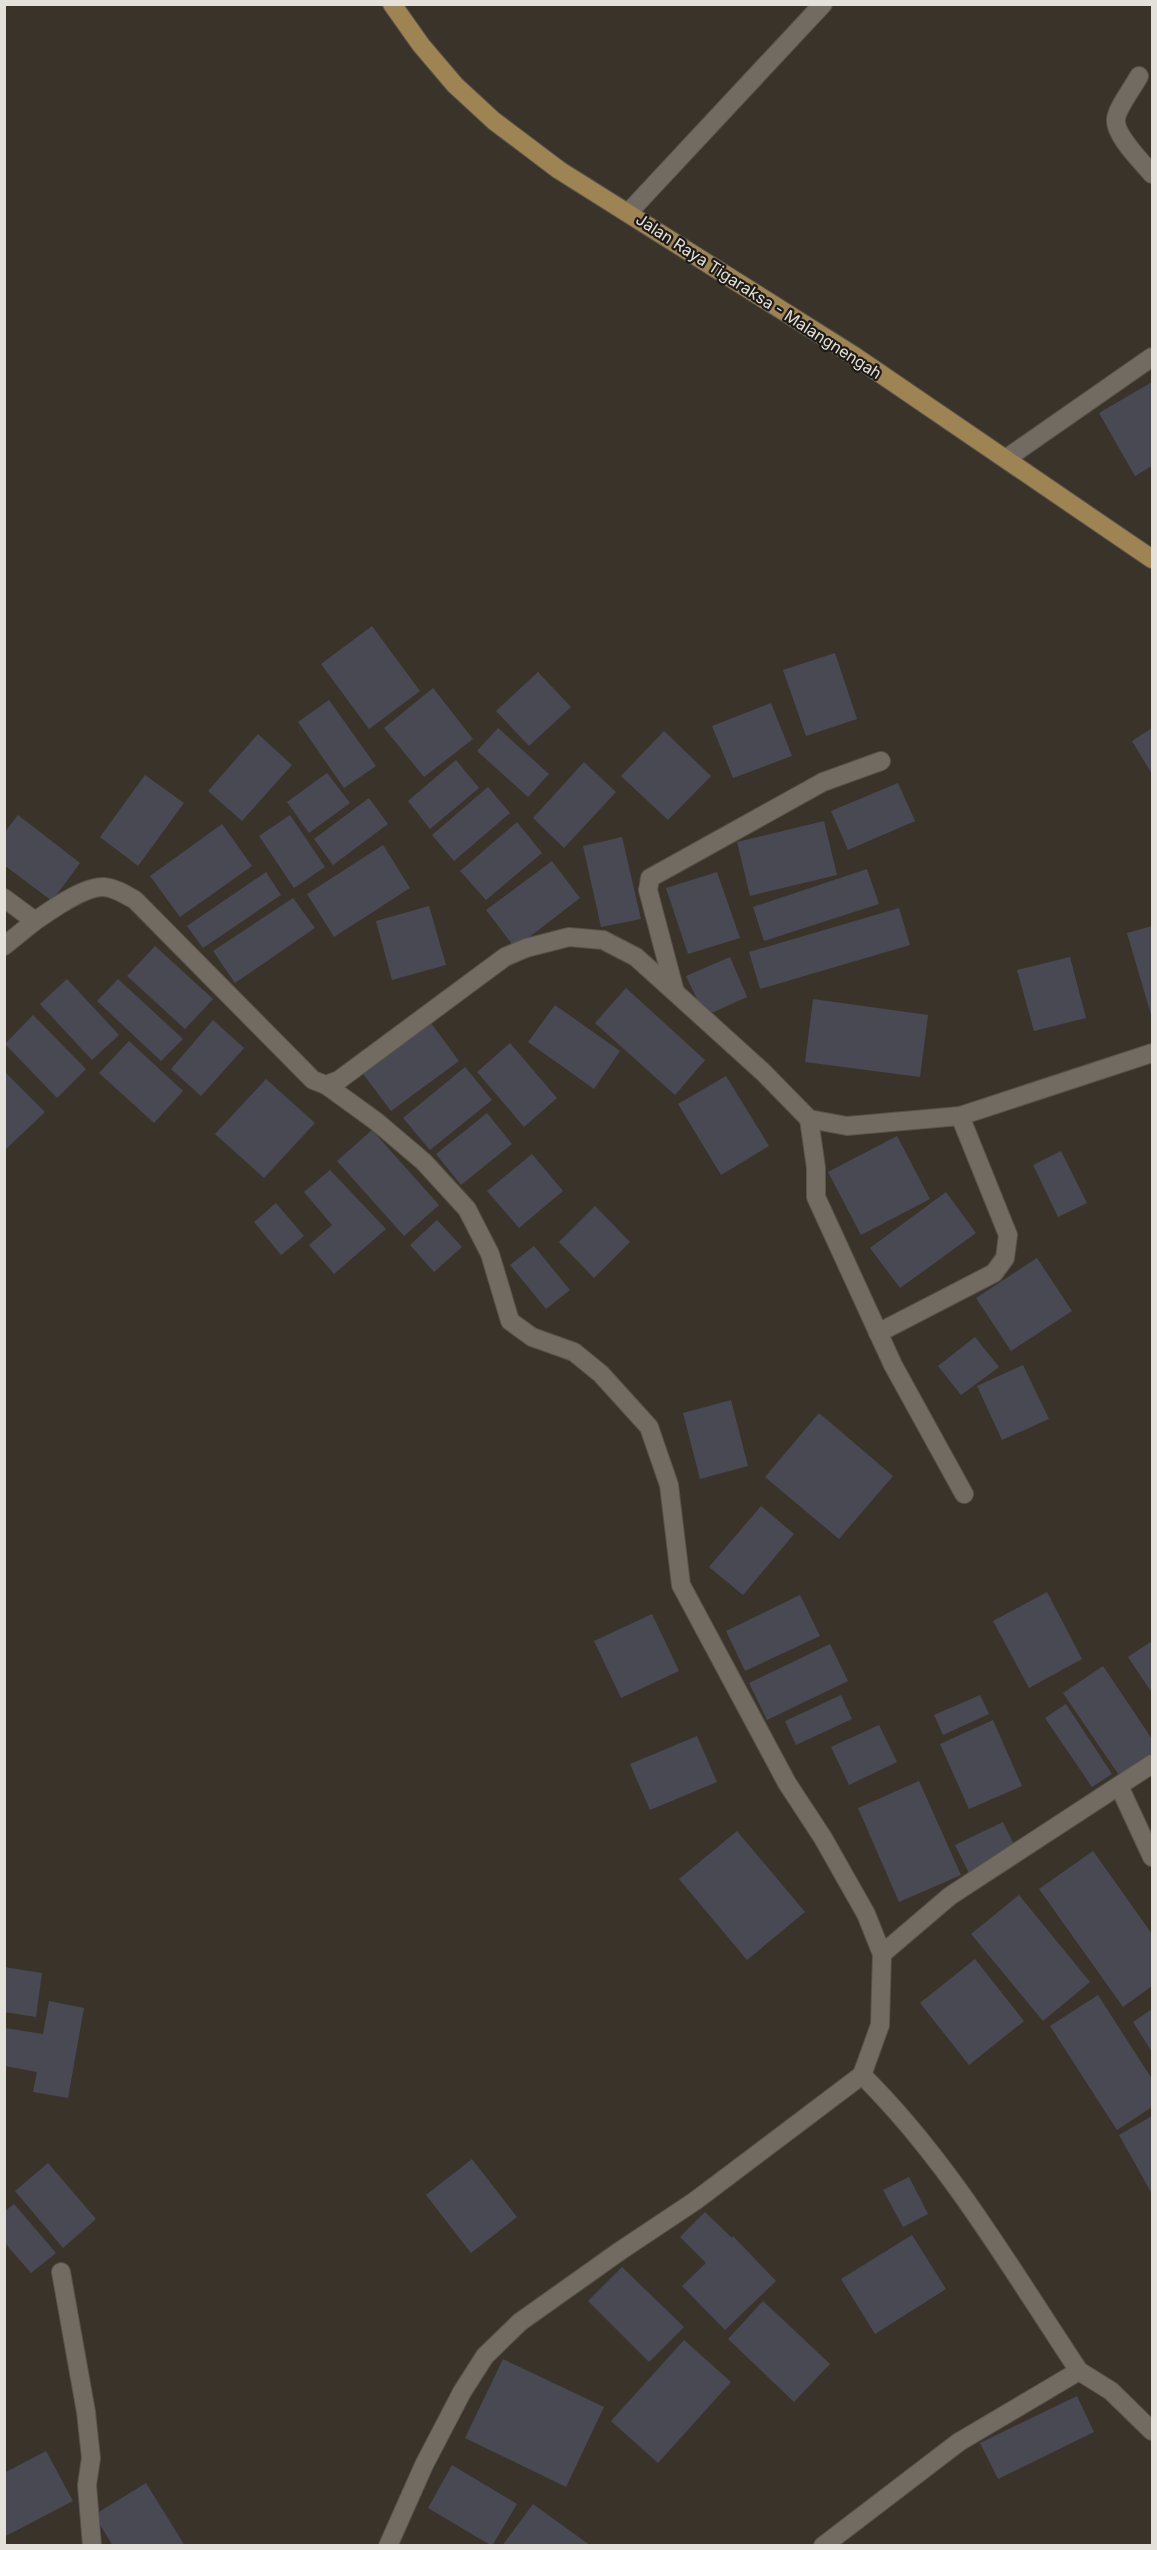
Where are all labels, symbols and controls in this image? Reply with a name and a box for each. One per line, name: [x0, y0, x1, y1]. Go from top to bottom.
street label: Jalan Raya Tigaraksa - Malangnengah: [632, 209, 886, 383]

